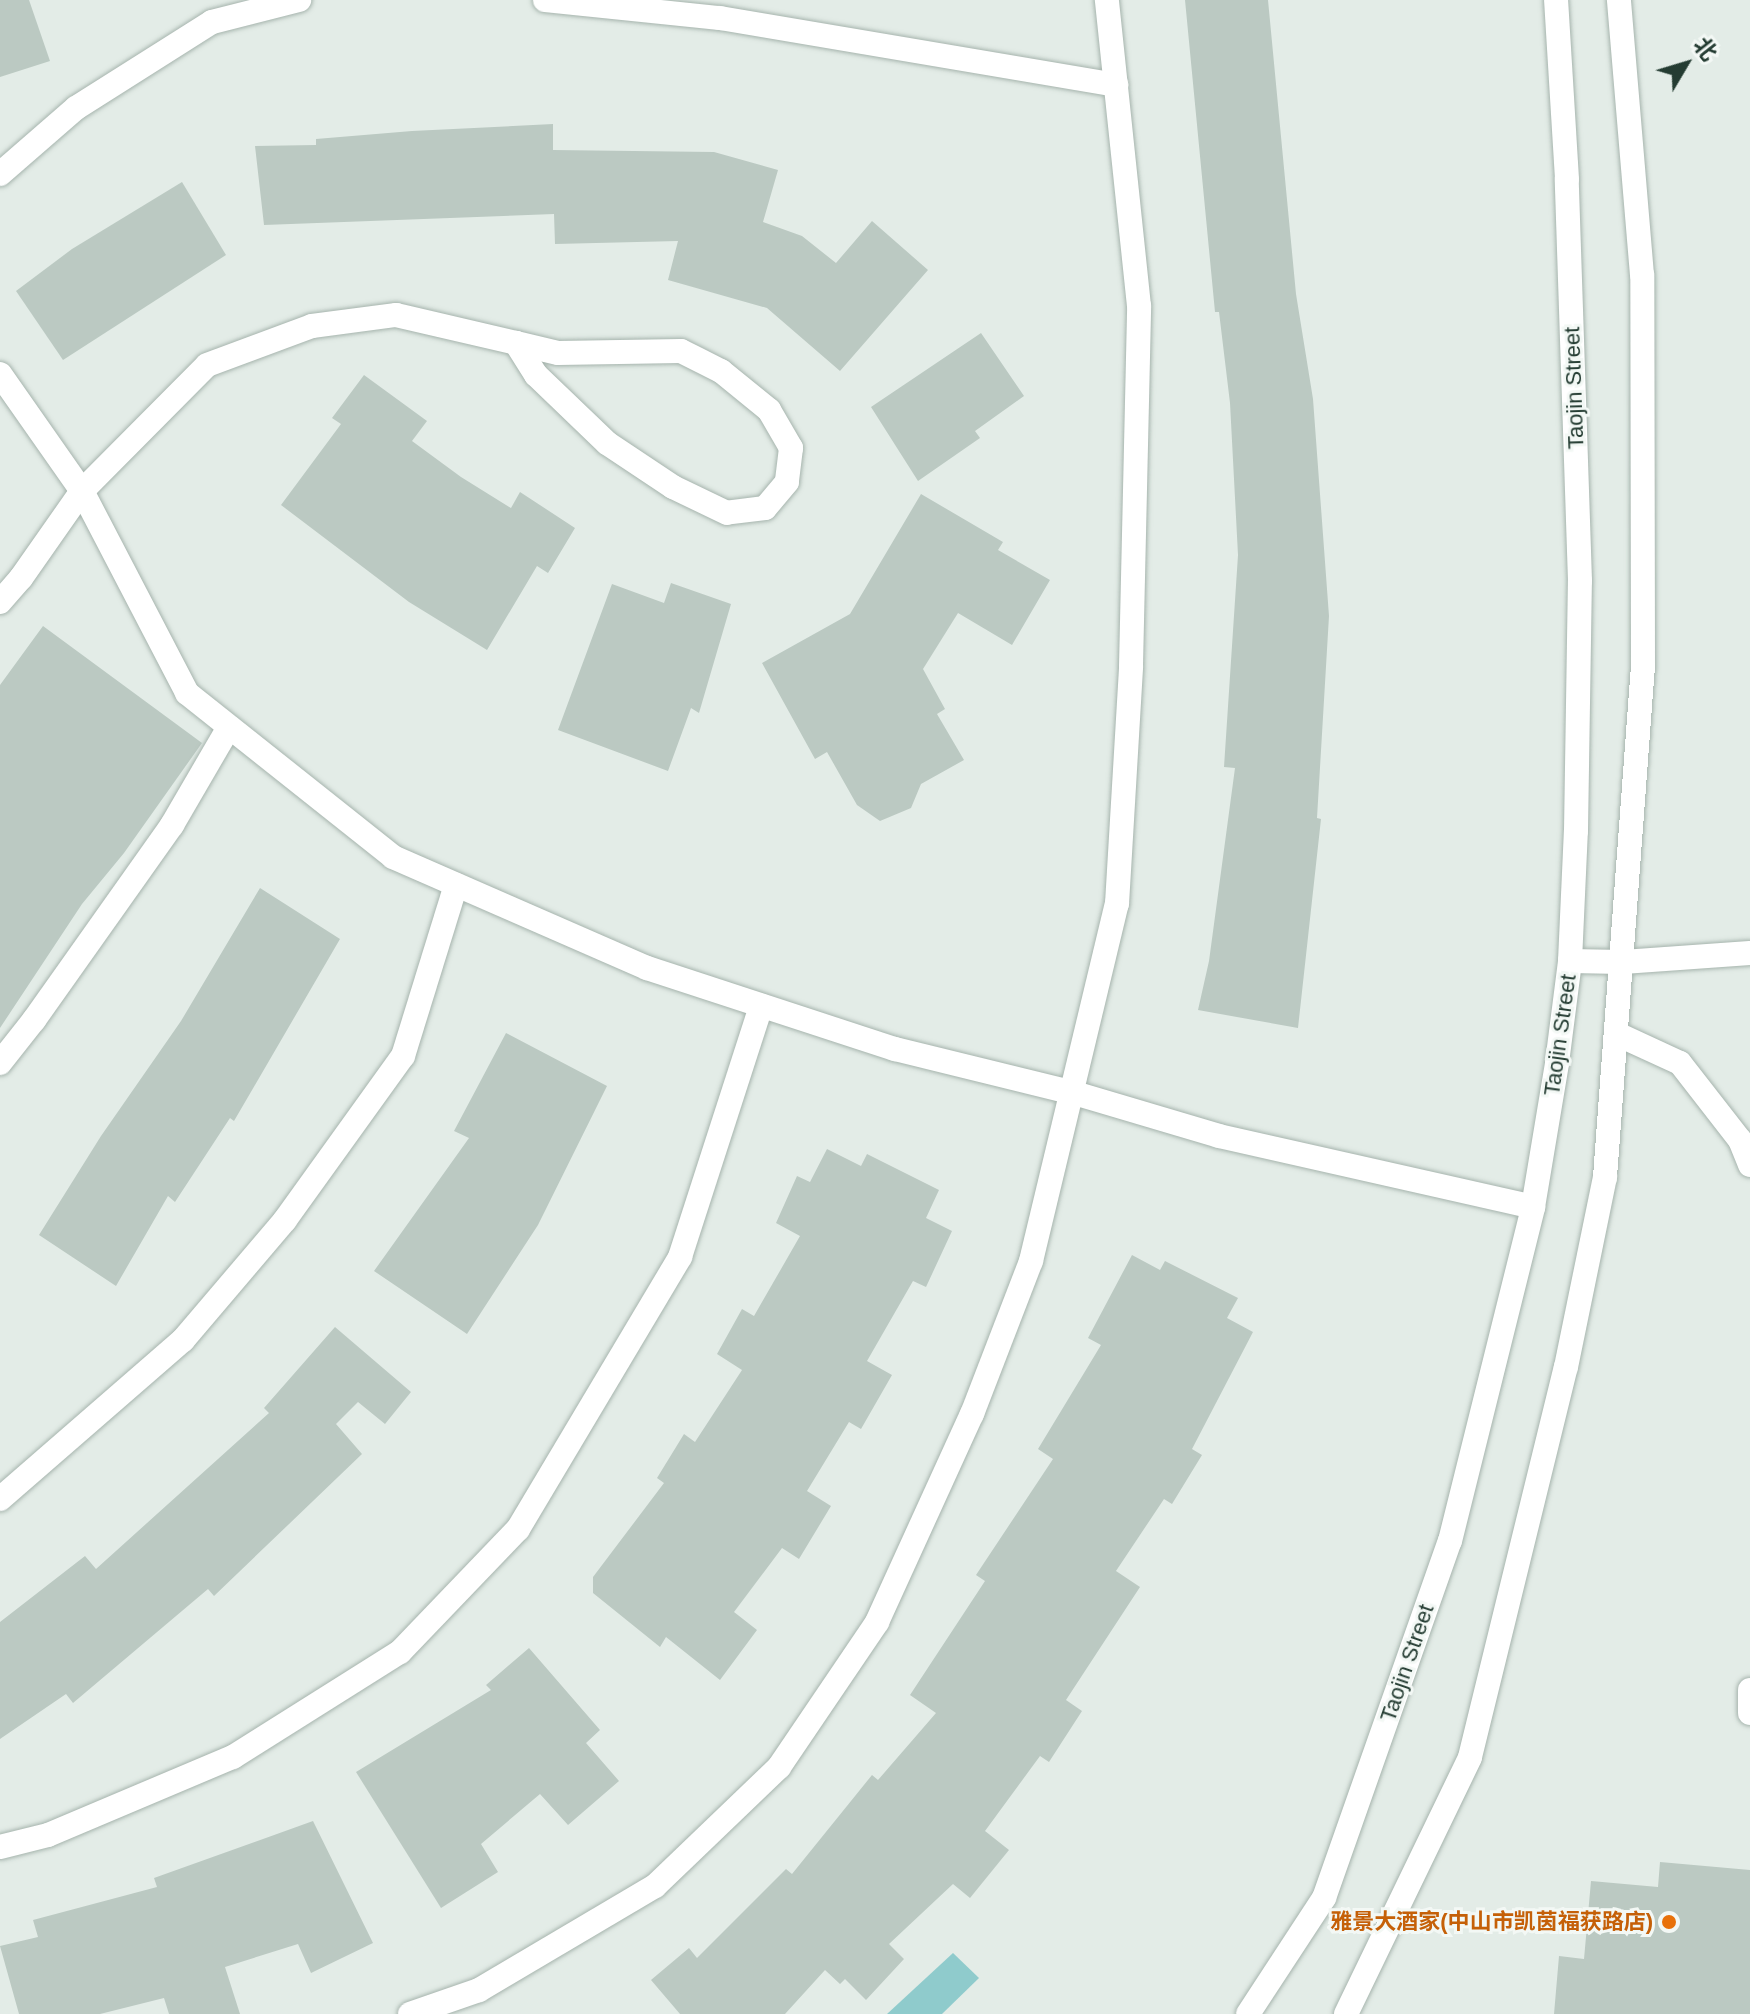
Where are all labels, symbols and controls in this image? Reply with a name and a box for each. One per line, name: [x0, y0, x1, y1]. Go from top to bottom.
north arrow: [1646, 24, 1726, 104]
text: 北: [1689, 33, 1722, 65]
street label: Taojin Street: [1559, 326, 1589, 450]
street label: Taojin Street: [1538, 973, 1582, 1097]
street label: Taojin Street: [1375, 1601, 1439, 1725]
place label: 雅景大酒家(中山市凯茵福获路店): [1330, 1909, 1653, 1935]
marker: 雅景大酒家(中山市凯茵福获路店): [1660, 1913, 1678, 1931]

